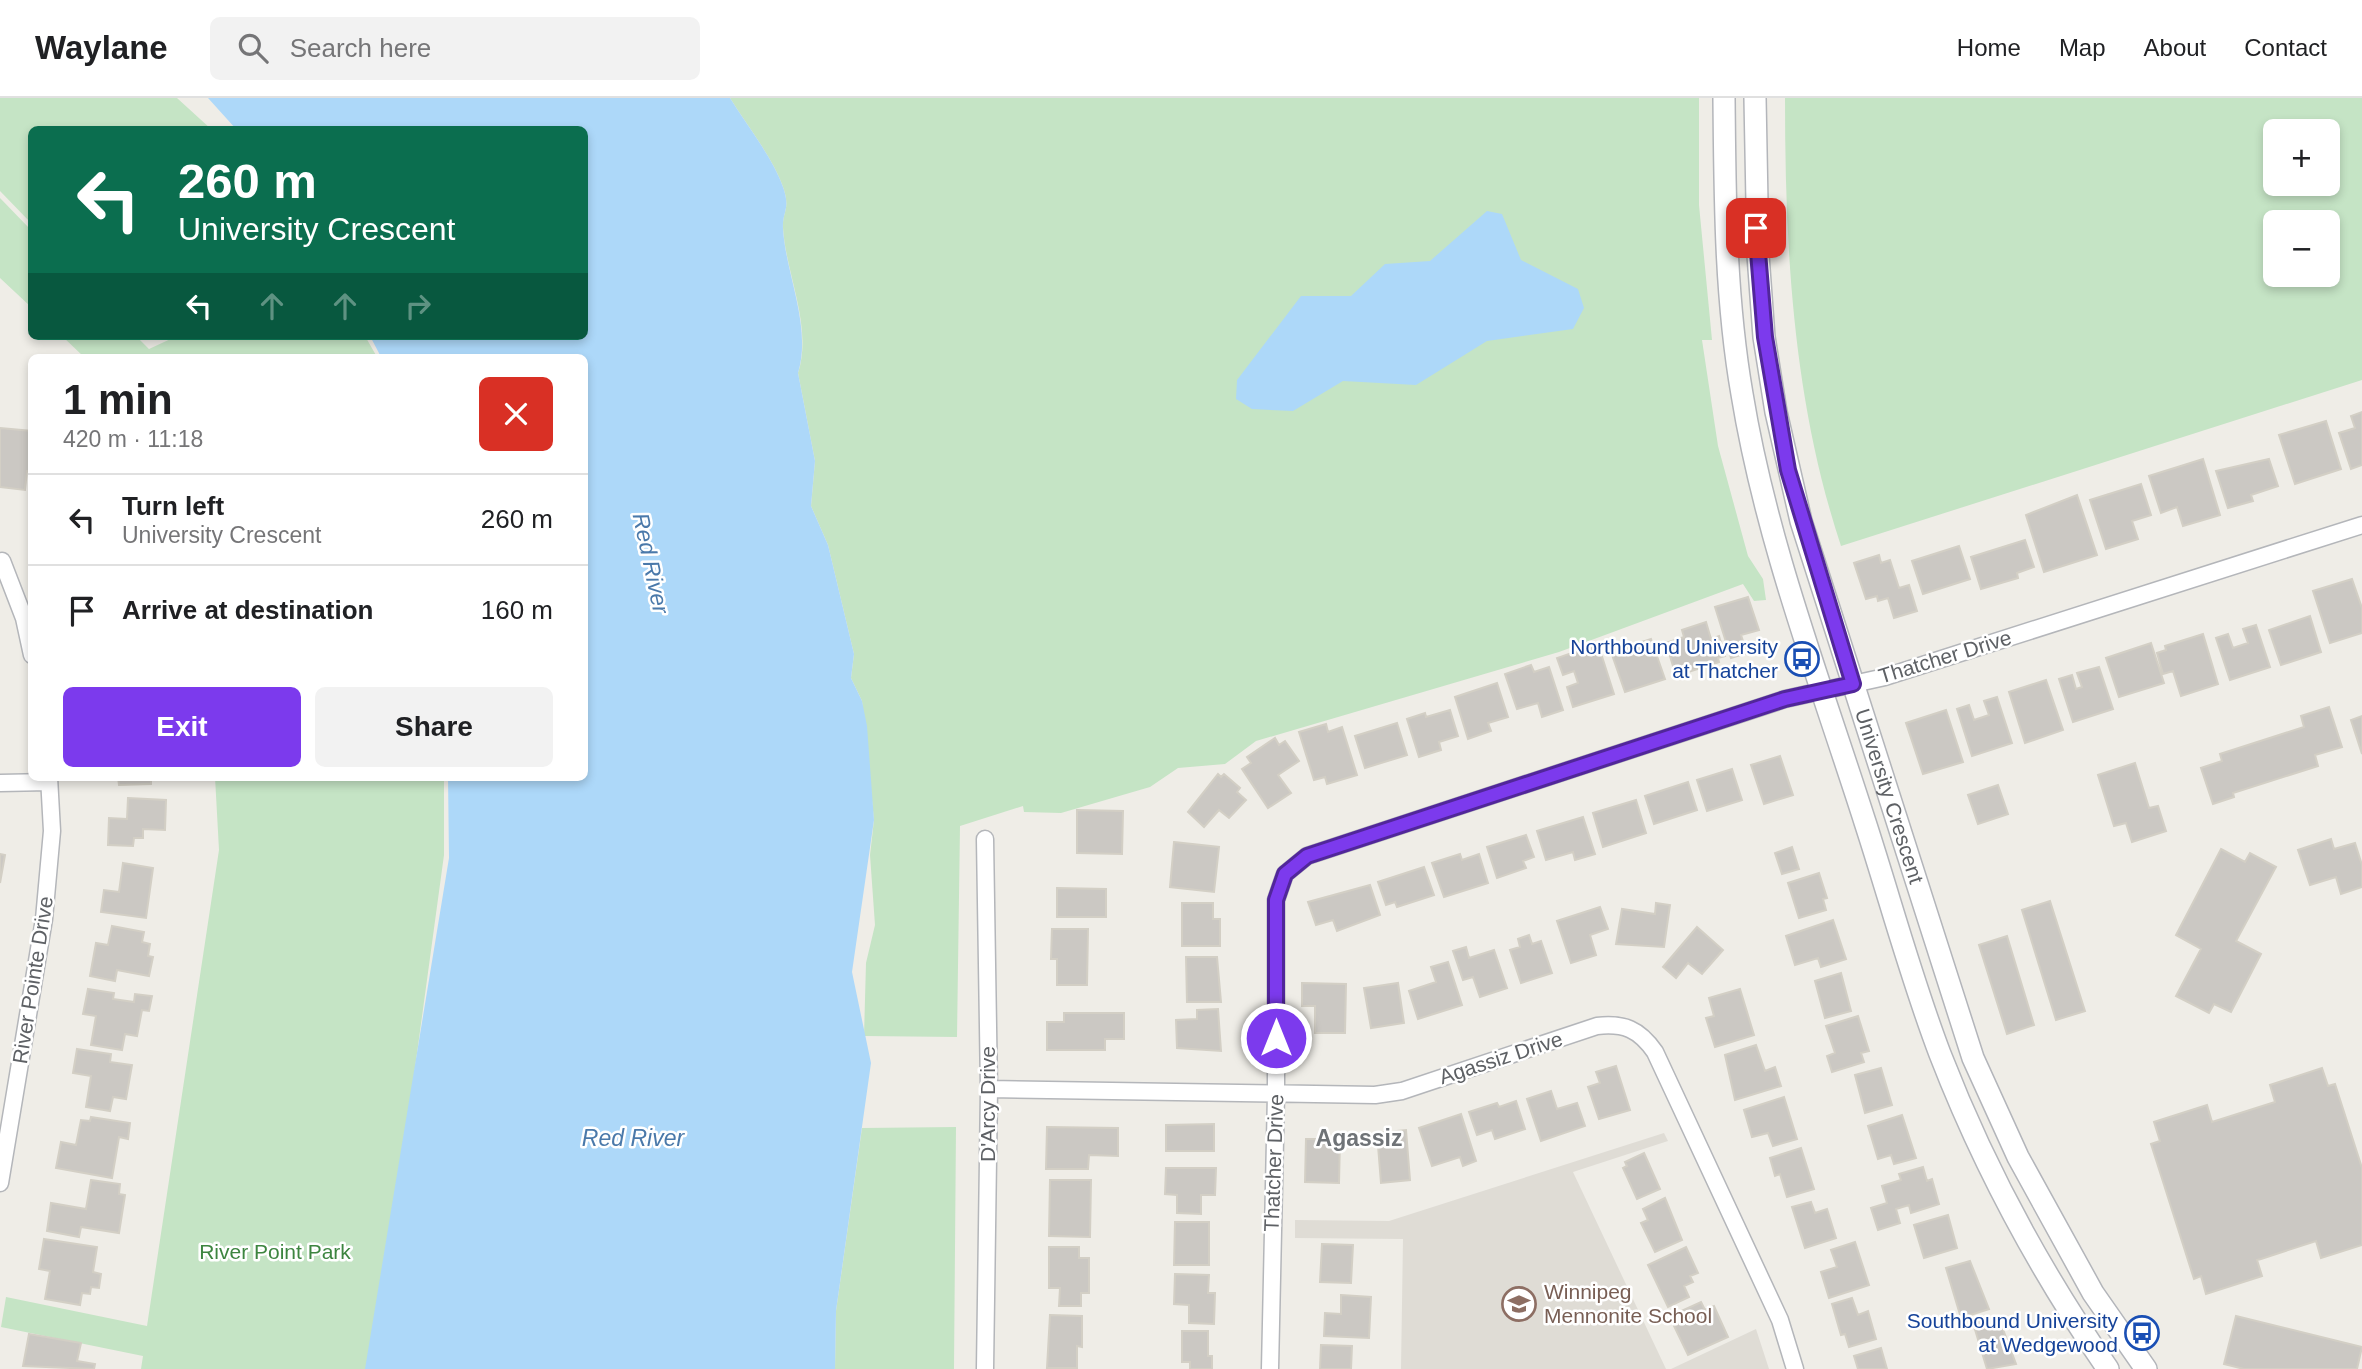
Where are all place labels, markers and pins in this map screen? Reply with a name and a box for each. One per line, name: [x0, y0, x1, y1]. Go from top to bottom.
pin: [1726, 198, 1786, 258]
place label: Northbound University at Thatcher: [1570, 635, 1778, 682]
bus stop icon: Northbound University at Thatcher: [1783, 640, 1821, 678]
place label: Winnipeg Mennonite School: [1544, 1280, 1712, 1327]
school or university icon: Winnipeg Mennonite School: [1500, 1285, 1538, 1323]
place label: Southbound University at Wedgewood: [1907, 1309, 2118, 1356]
bus stop icon: Southbound University at Wedgewood: [2123, 1314, 2161, 1352]

